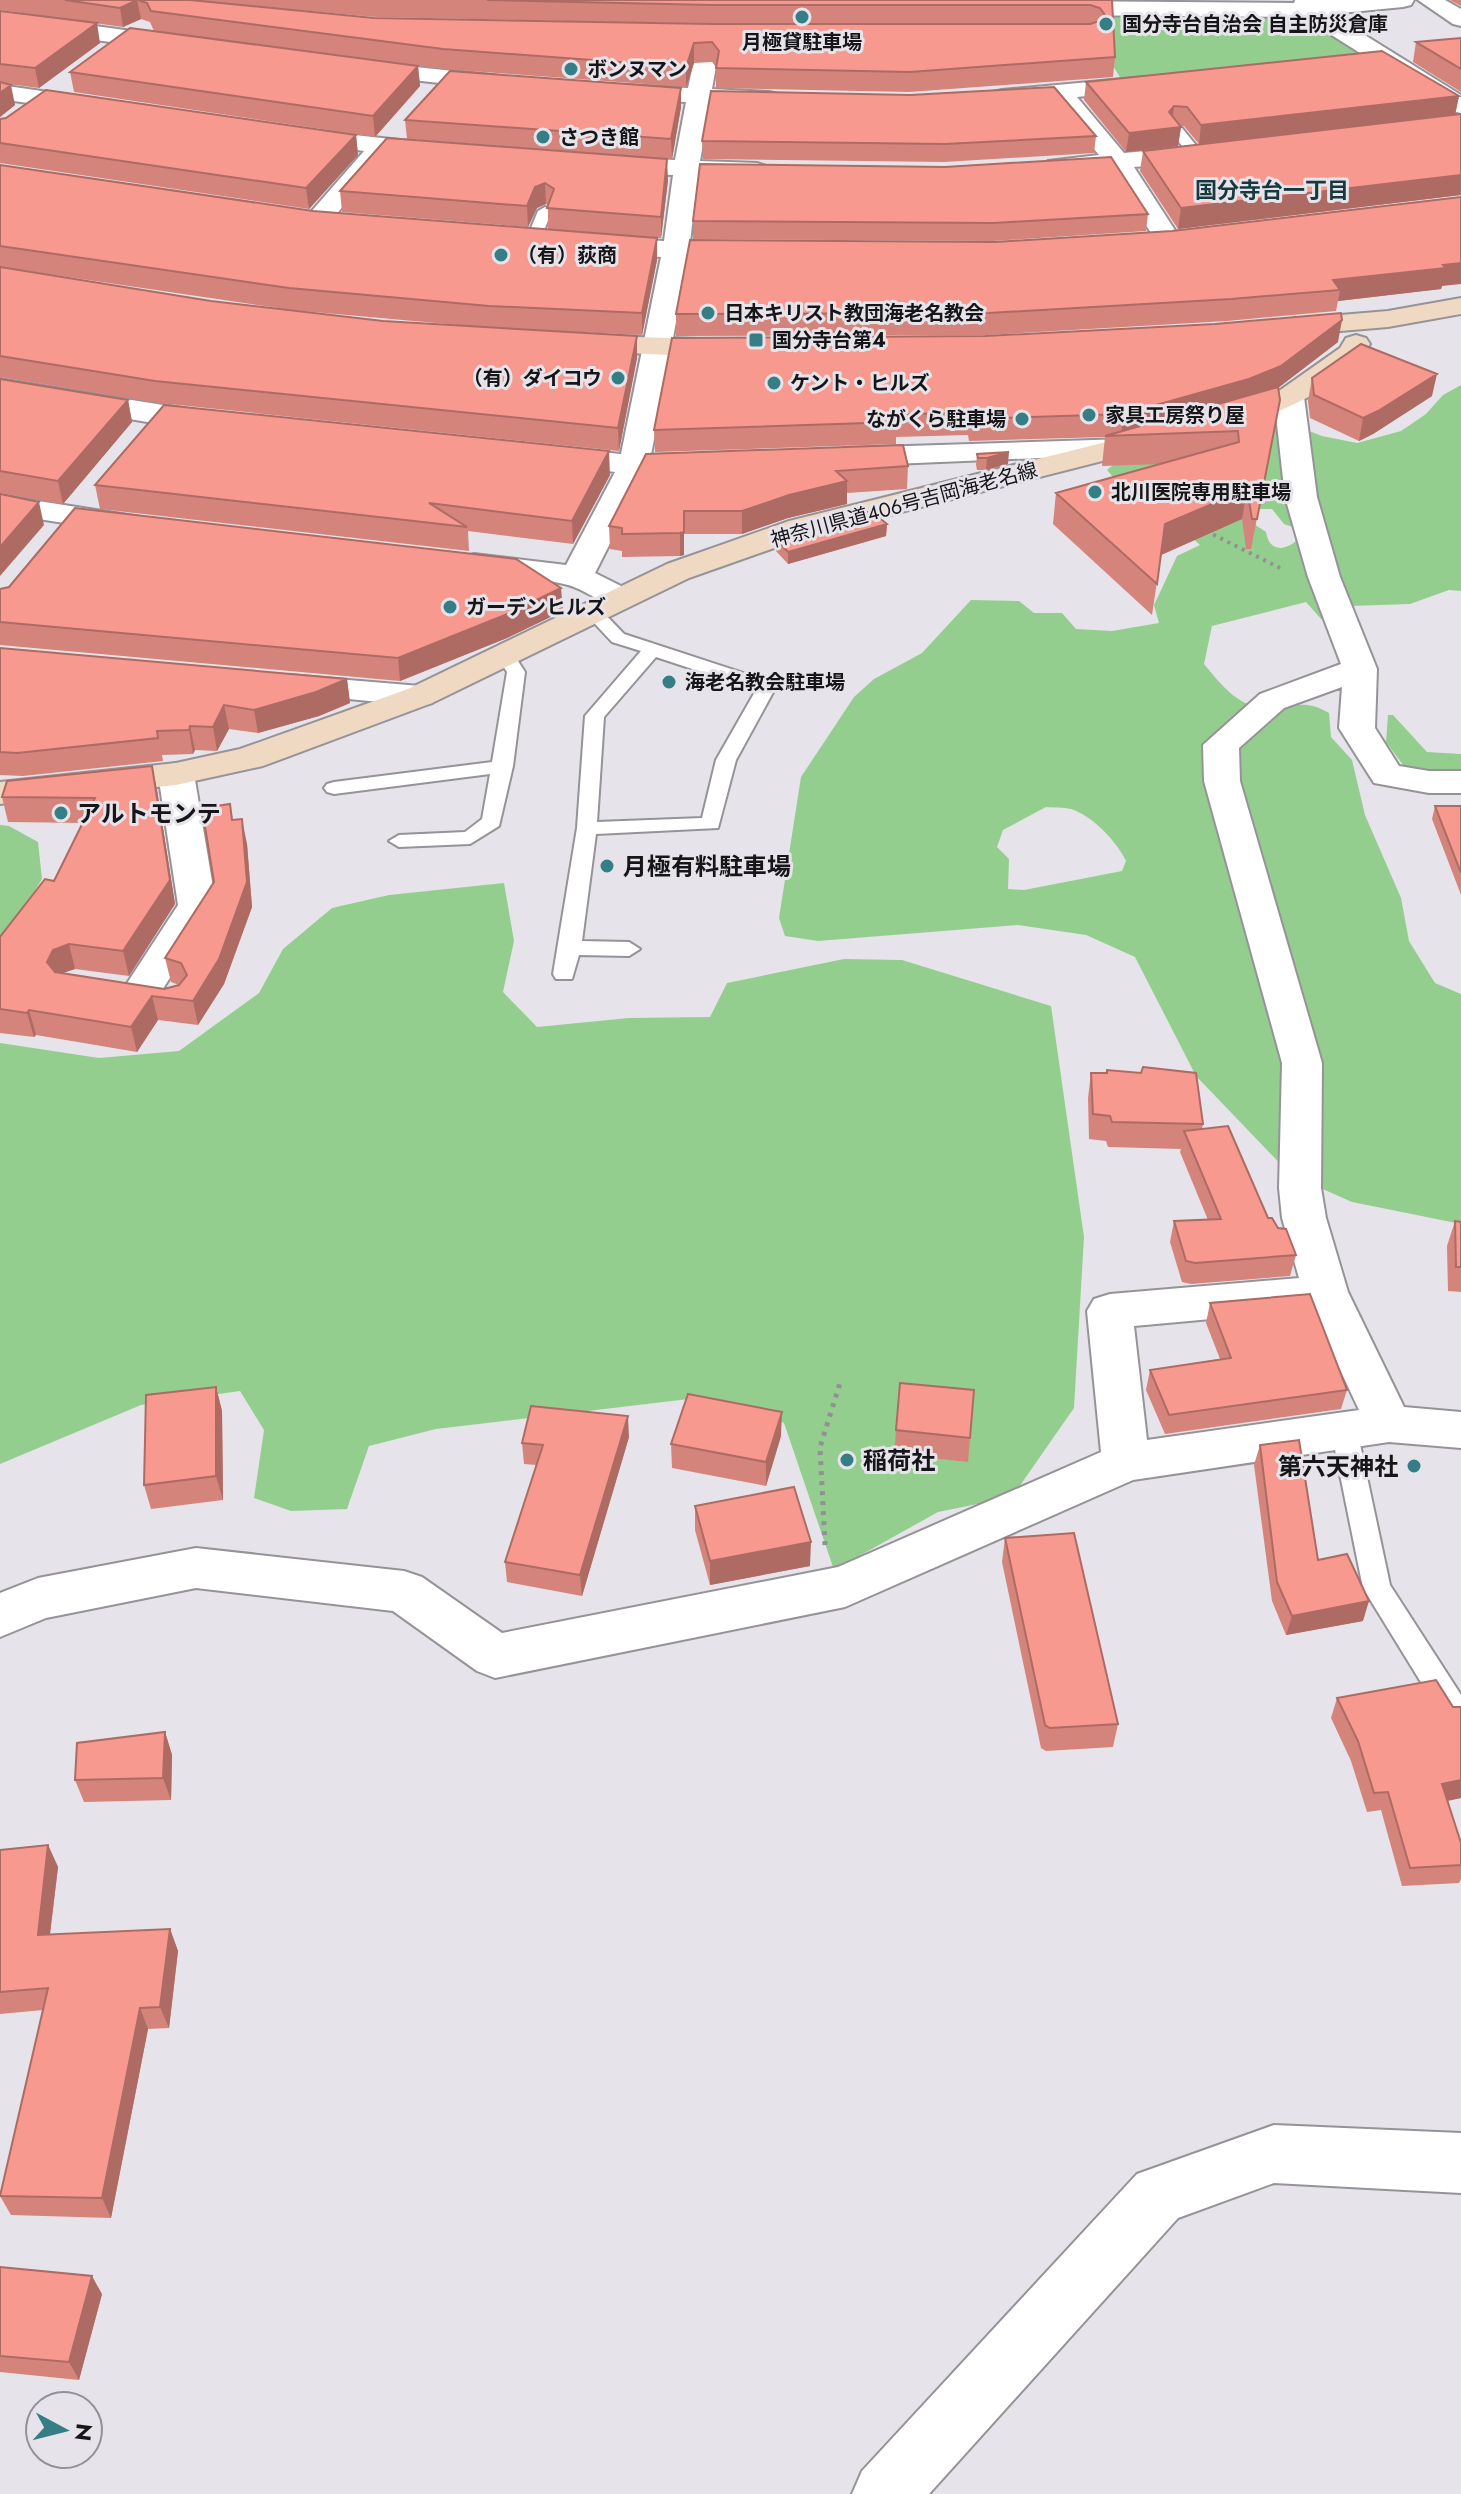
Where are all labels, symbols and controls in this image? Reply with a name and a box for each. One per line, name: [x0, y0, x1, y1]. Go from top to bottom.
marker: 月極貸駐車場: [793, 8, 811, 26]
place label: 国分寺台自治会 自主防災倉庫: [1122, 10, 1388, 39]
marker: 国分寺台自治会 自主防災倉庫: [1097, 15, 1115, 33]
place label: 月極貸駐車場: [742, 28, 862, 57]
place label: ボンヌマン: [587, 55, 687, 84]
marker: ボンヌマン: [562, 60, 580, 78]
place label: さつき館: [559, 123, 639, 152]
marker: さつき館: [534, 128, 552, 146]
district label: 国分寺台一丁目: [1195, 174, 1349, 206]
place label: （有）荻商: [517, 241, 617, 270]
marker: （有）荻商: [492, 246, 510, 264]
place label: 日本キリスト教団海老名教会: [724, 299, 984, 328]
marker: 日本キリスト教団海老名教会: [699, 304, 717, 322]
place label: 国分寺台第4: [772, 326, 886, 355]
marker: 国分寺台第4: [747, 331, 765, 349]
place label: （有）ダイコウ: [463, 364, 602, 393]
marker: （有）ダイコウ: [609, 369, 627, 387]
place label: ケント・ヒルズ: [790, 369, 929, 398]
marker: ケント・ヒルズ: [765, 374, 783, 392]
place label: 家具工房祭り屋: [1105, 401, 1245, 430]
place label: ながくら駐車場: [866, 405, 1006, 434]
marker: 家具工房祭り屋: [1080, 406, 1098, 424]
marker: ながくら駐車場: [1013, 410, 1031, 428]
street label: 神奈川県道406号吉岡海老名線: [767, 455, 1041, 555]
place label: 北川医院専用駐車場: [1111, 478, 1291, 507]
marker: 北川医院専用駐車場: [1086, 483, 1104, 501]
place label: ガーデンヒルズ: [466, 593, 606, 622]
marker: ガーデンヒルズ: [441, 598, 459, 616]
place label: 海老名教会駐車場: [685, 668, 845, 697]
marker: 海老名教会駐車場: [660, 673, 678, 691]
place label: アルトモンテ: [77, 796, 221, 831]
marker: アルトモンテ: [52, 804, 70, 822]
place label: 月極有料駐車場: [623, 849, 791, 884]
marker: 月極有料駐車場: [598, 857, 616, 875]
place label: 稲荷社: [863, 1443, 935, 1478]
place label: 第六天神社: [1278, 1449, 1398, 1484]
marker: 稲荷社: [838, 1451, 856, 1469]
marker: 第六天神社: [1405, 1457, 1423, 1475]
north arrow: [24, 2390, 104, 2470]
text: N: [67, 2422, 101, 2443]

